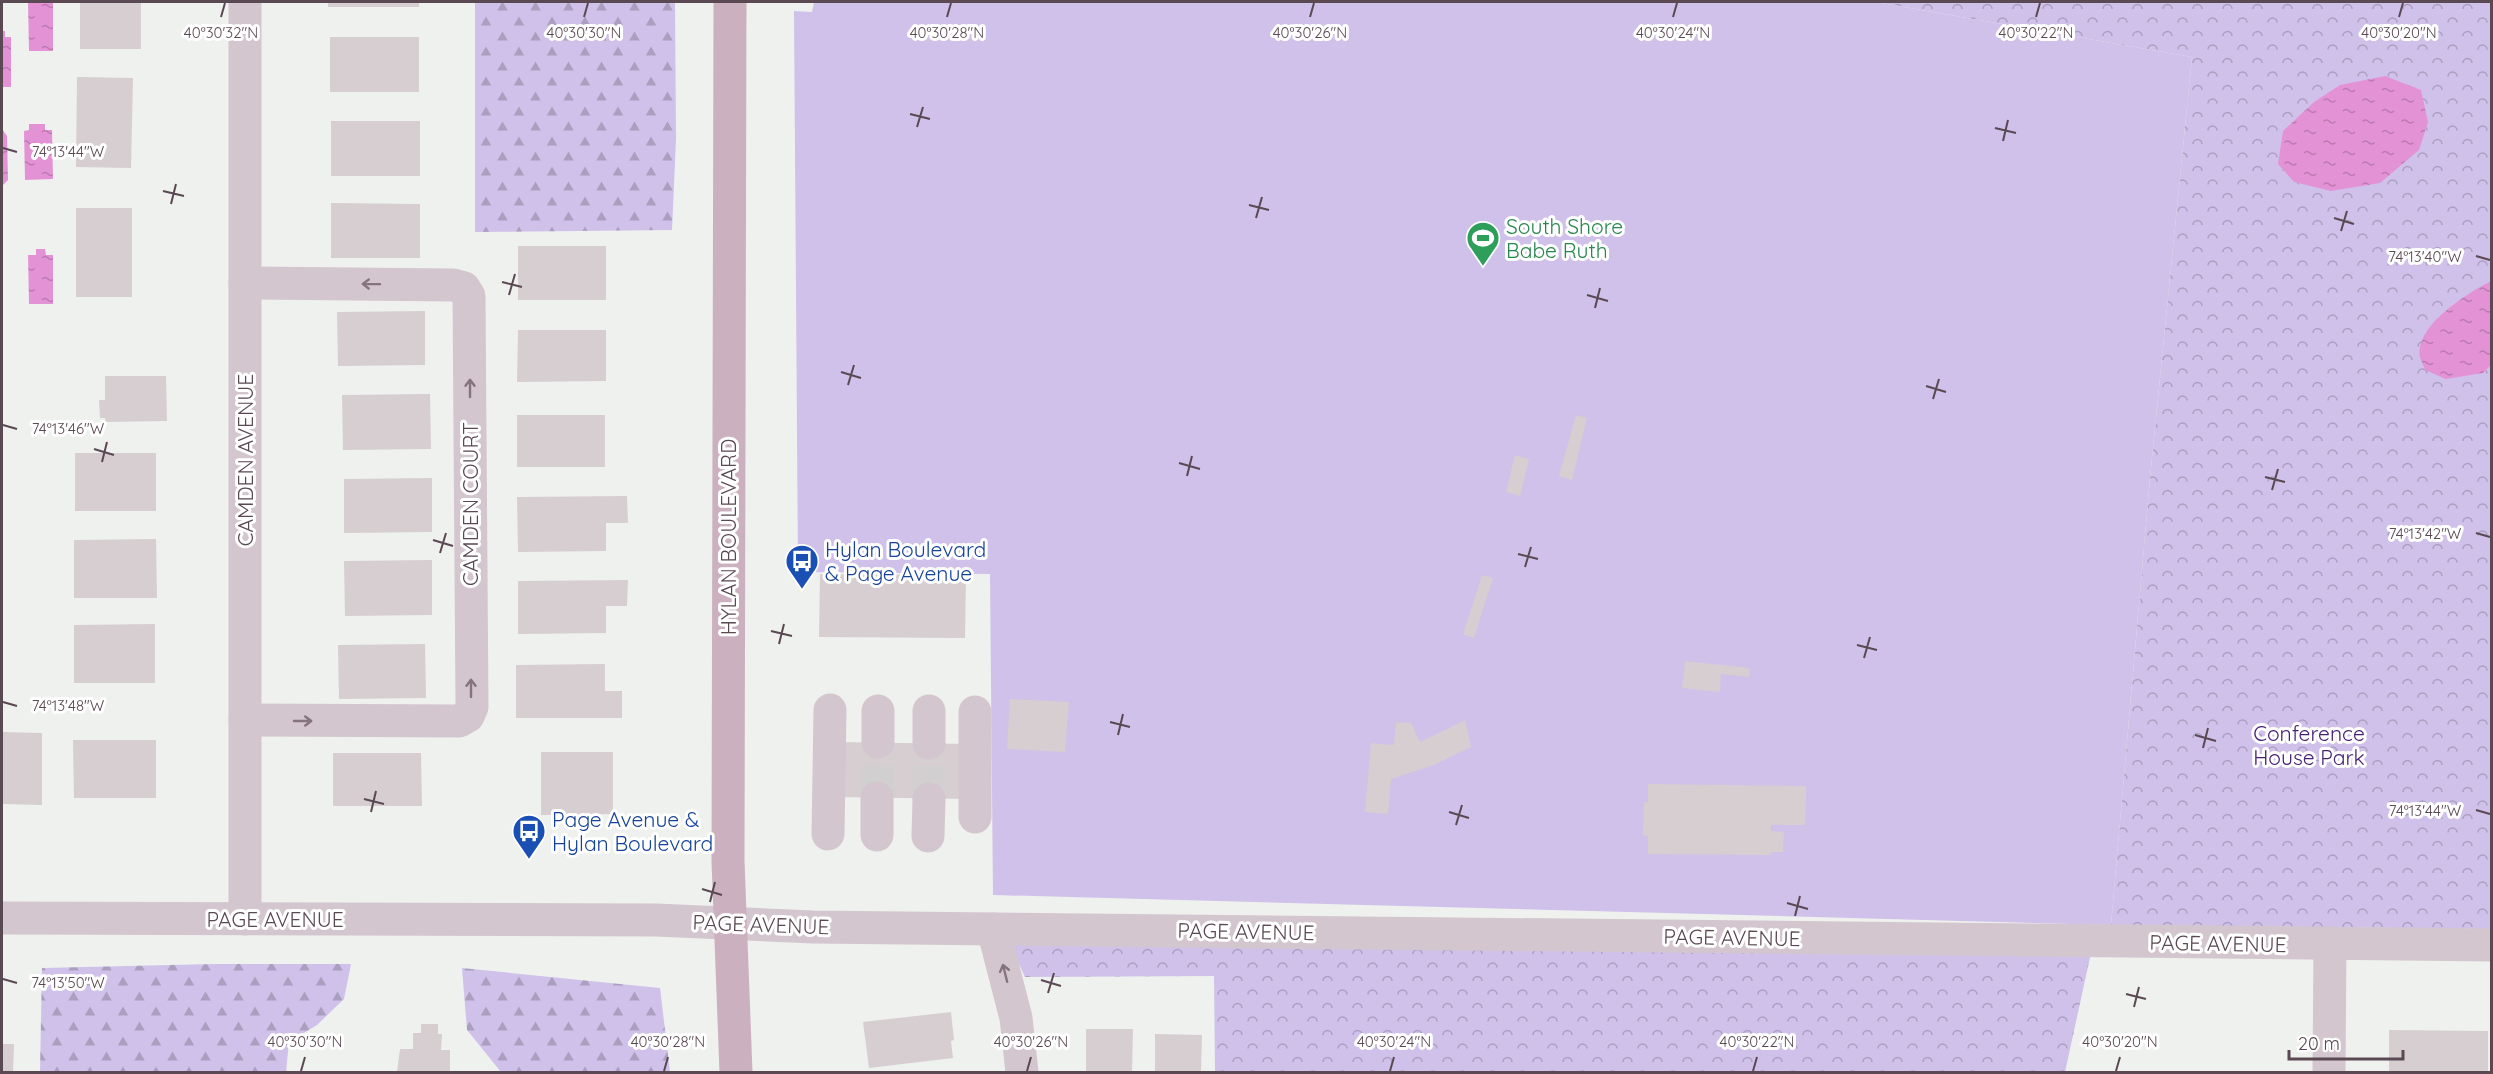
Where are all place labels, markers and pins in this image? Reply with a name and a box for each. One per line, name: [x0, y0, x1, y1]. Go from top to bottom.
place label: South Shore Babe Ruth: [1506, 213, 1623, 263]
sports icon: South Shore Babe Ruth: [1465, 220, 1501, 267]
place label: Hylan Boulevard & Page Avenue: [825, 536, 986, 586]
bus stop icon: Hylan Boulevard & Page Avenue: [784, 543, 820, 590]
place label: Page Avenue & Hylan Boulevard: [552, 806, 713, 856]
bus stop icon: Page Avenue & Hylan Boulevard: [511, 813, 547, 860]

